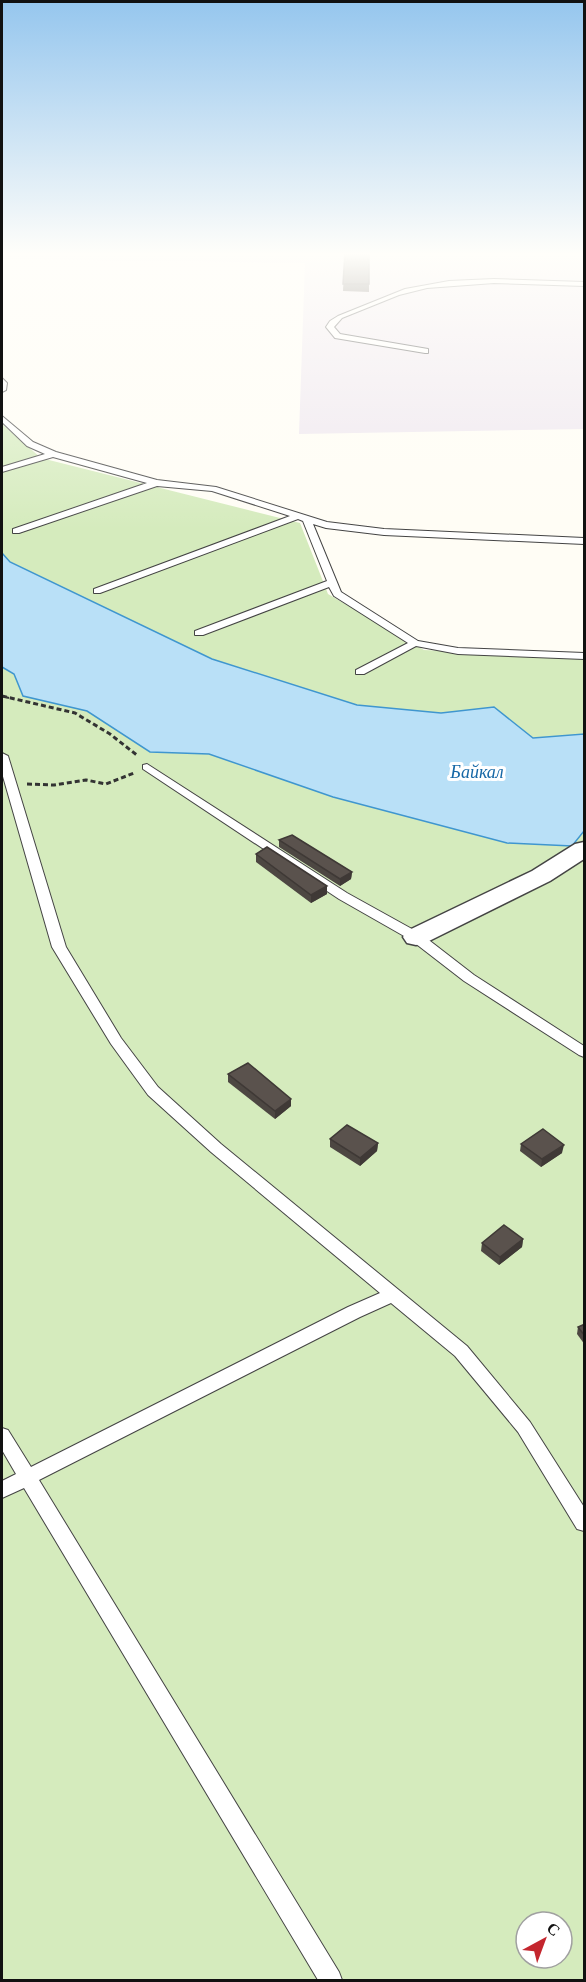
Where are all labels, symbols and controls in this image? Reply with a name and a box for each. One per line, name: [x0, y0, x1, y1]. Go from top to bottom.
water label: Байкал: [449, 762, 504, 782]
north arrow: [514, 1910, 574, 1970]
text: С: [544, 1919, 563, 1939]

